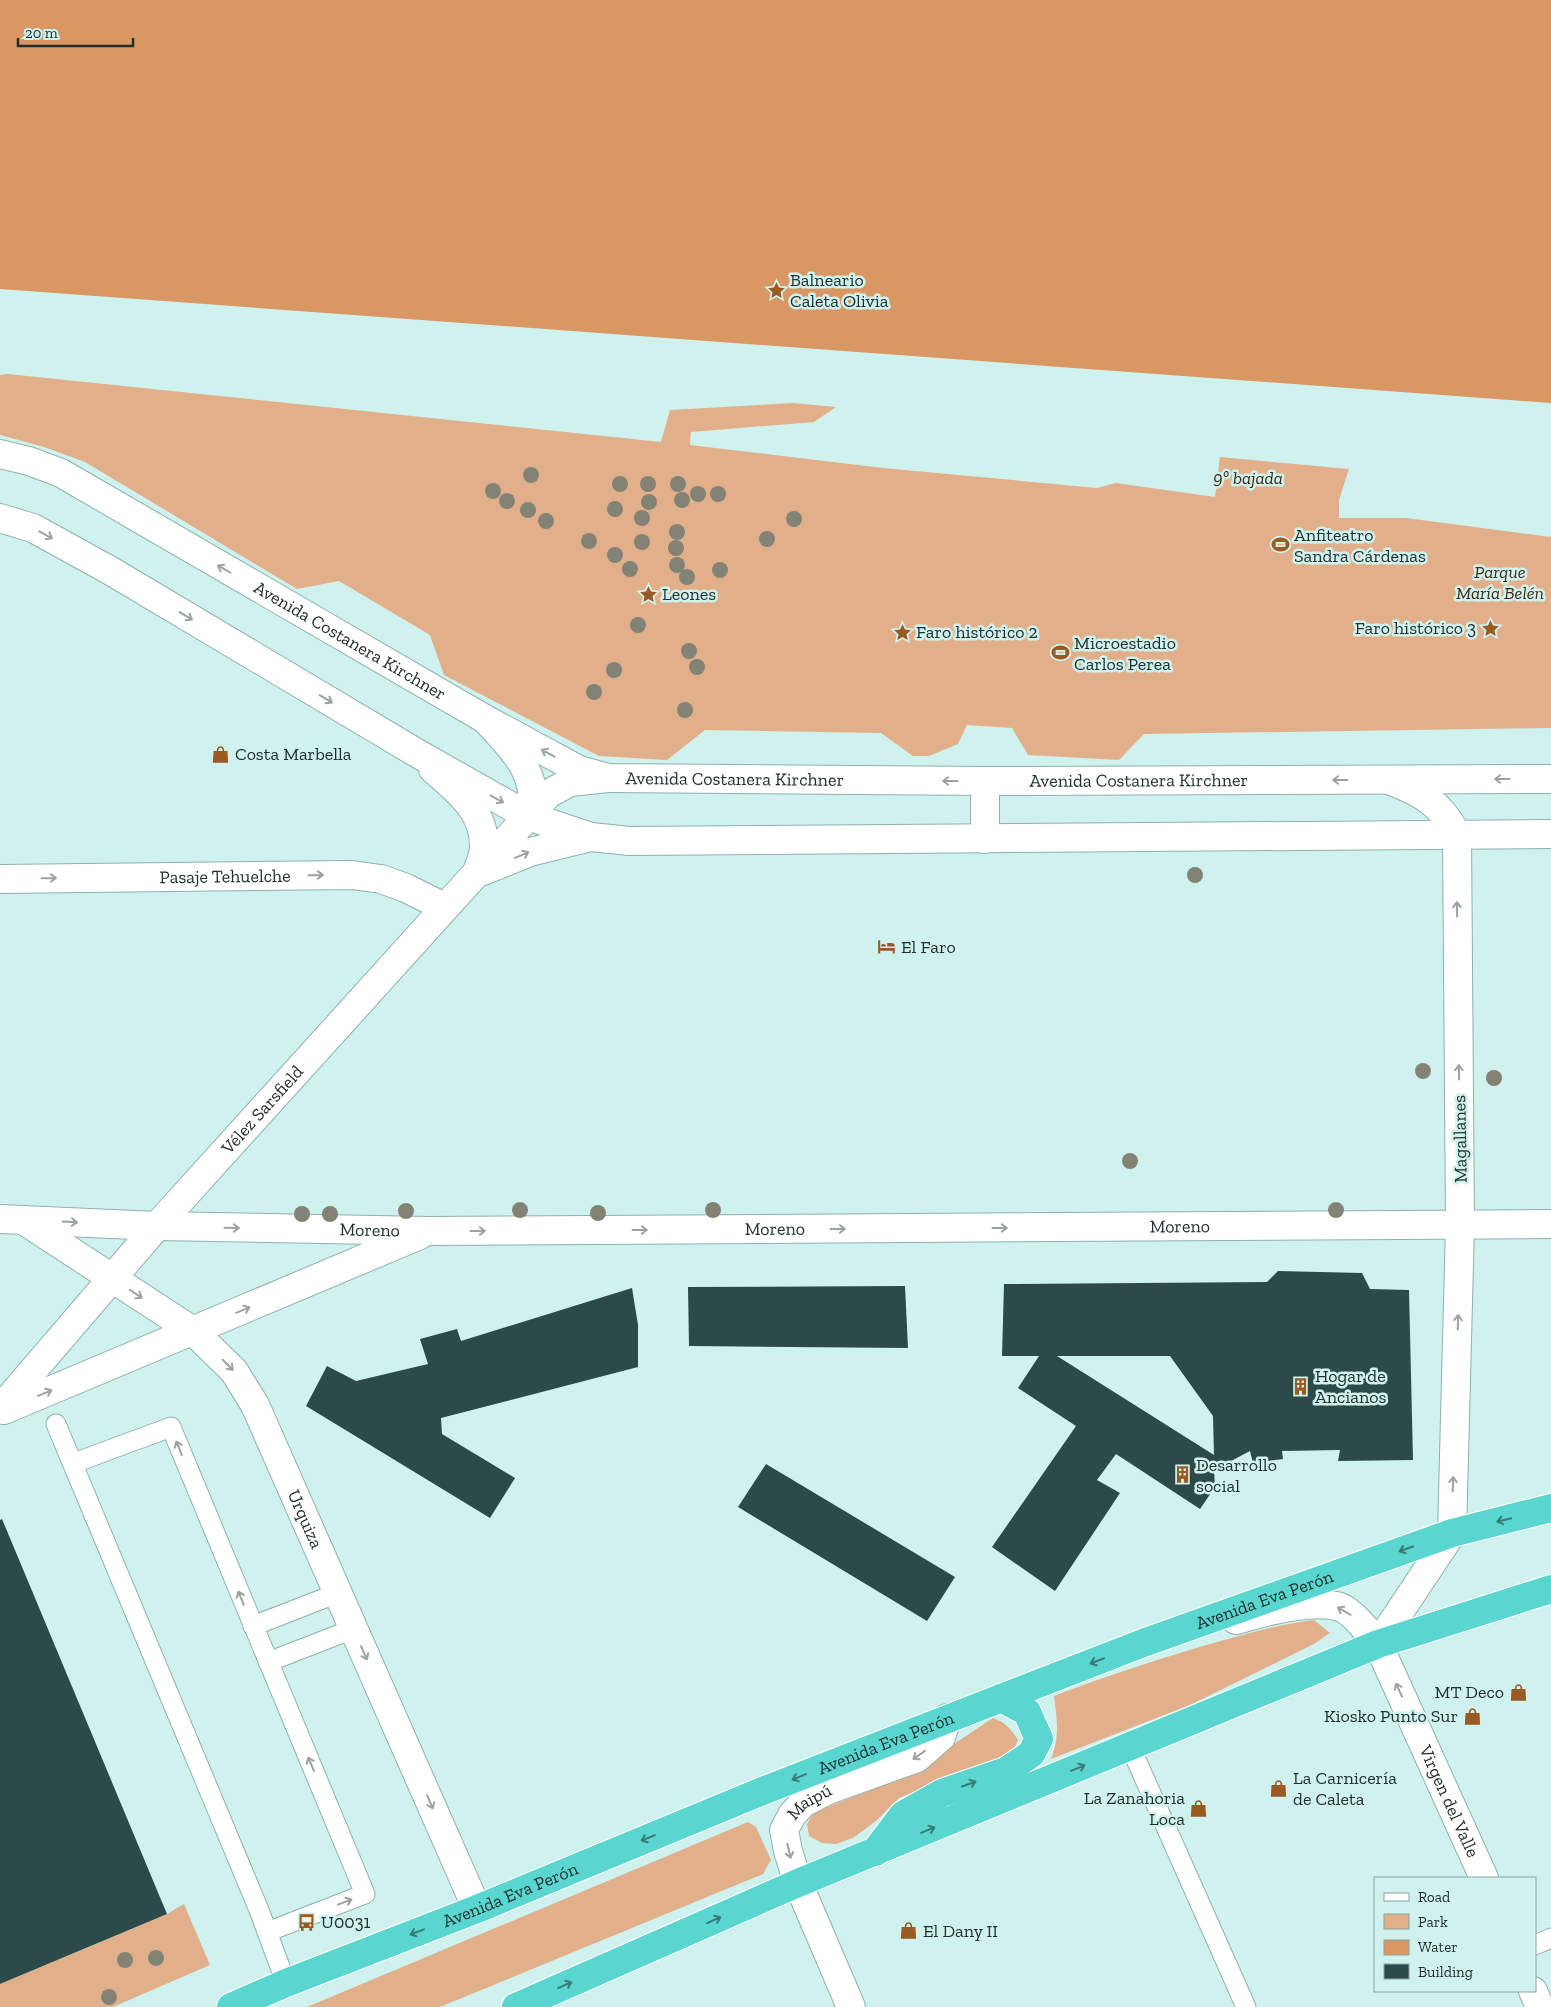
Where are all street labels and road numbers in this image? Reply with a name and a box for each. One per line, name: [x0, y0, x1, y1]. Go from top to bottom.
street label: Avenida Costanera Kirchner: [250, 576, 450, 705]
street label: Avenida Costanera Kirchner: [625, 767, 844, 791]
street label: Avenida Costanera Kirchner: [1029, 769, 1248, 792]
street label: Pasaje Tehuelche: [159, 865, 291, 888]
street label: Vélez Sarsfield: [216, 1061, 308, 1159]
street label: Magallanes: [1448, 1095, 1472, 1183]
street label: Moreno: [1150, 1215, 1210, 1238]
street label: Moreno: [339, 1218, 400, 1241]
street label: Moreno: [745, 1218, 805, 1240]
street label: Urquiza: [283, 1486, 328, 1552]
street label: Avenida Eva Perón: [1193, 1565, 1337, 1634]
street label: Avenida Eva Perón: [814, 1706, 958, 1779]
street label: Virgen del Valle: [1414, 1741, 1484, 1861]
street label: Maipú: [782, 1779, 835, 1824]
street label: Avenida Eva Perón: [439, 1857, 582, 1932]

